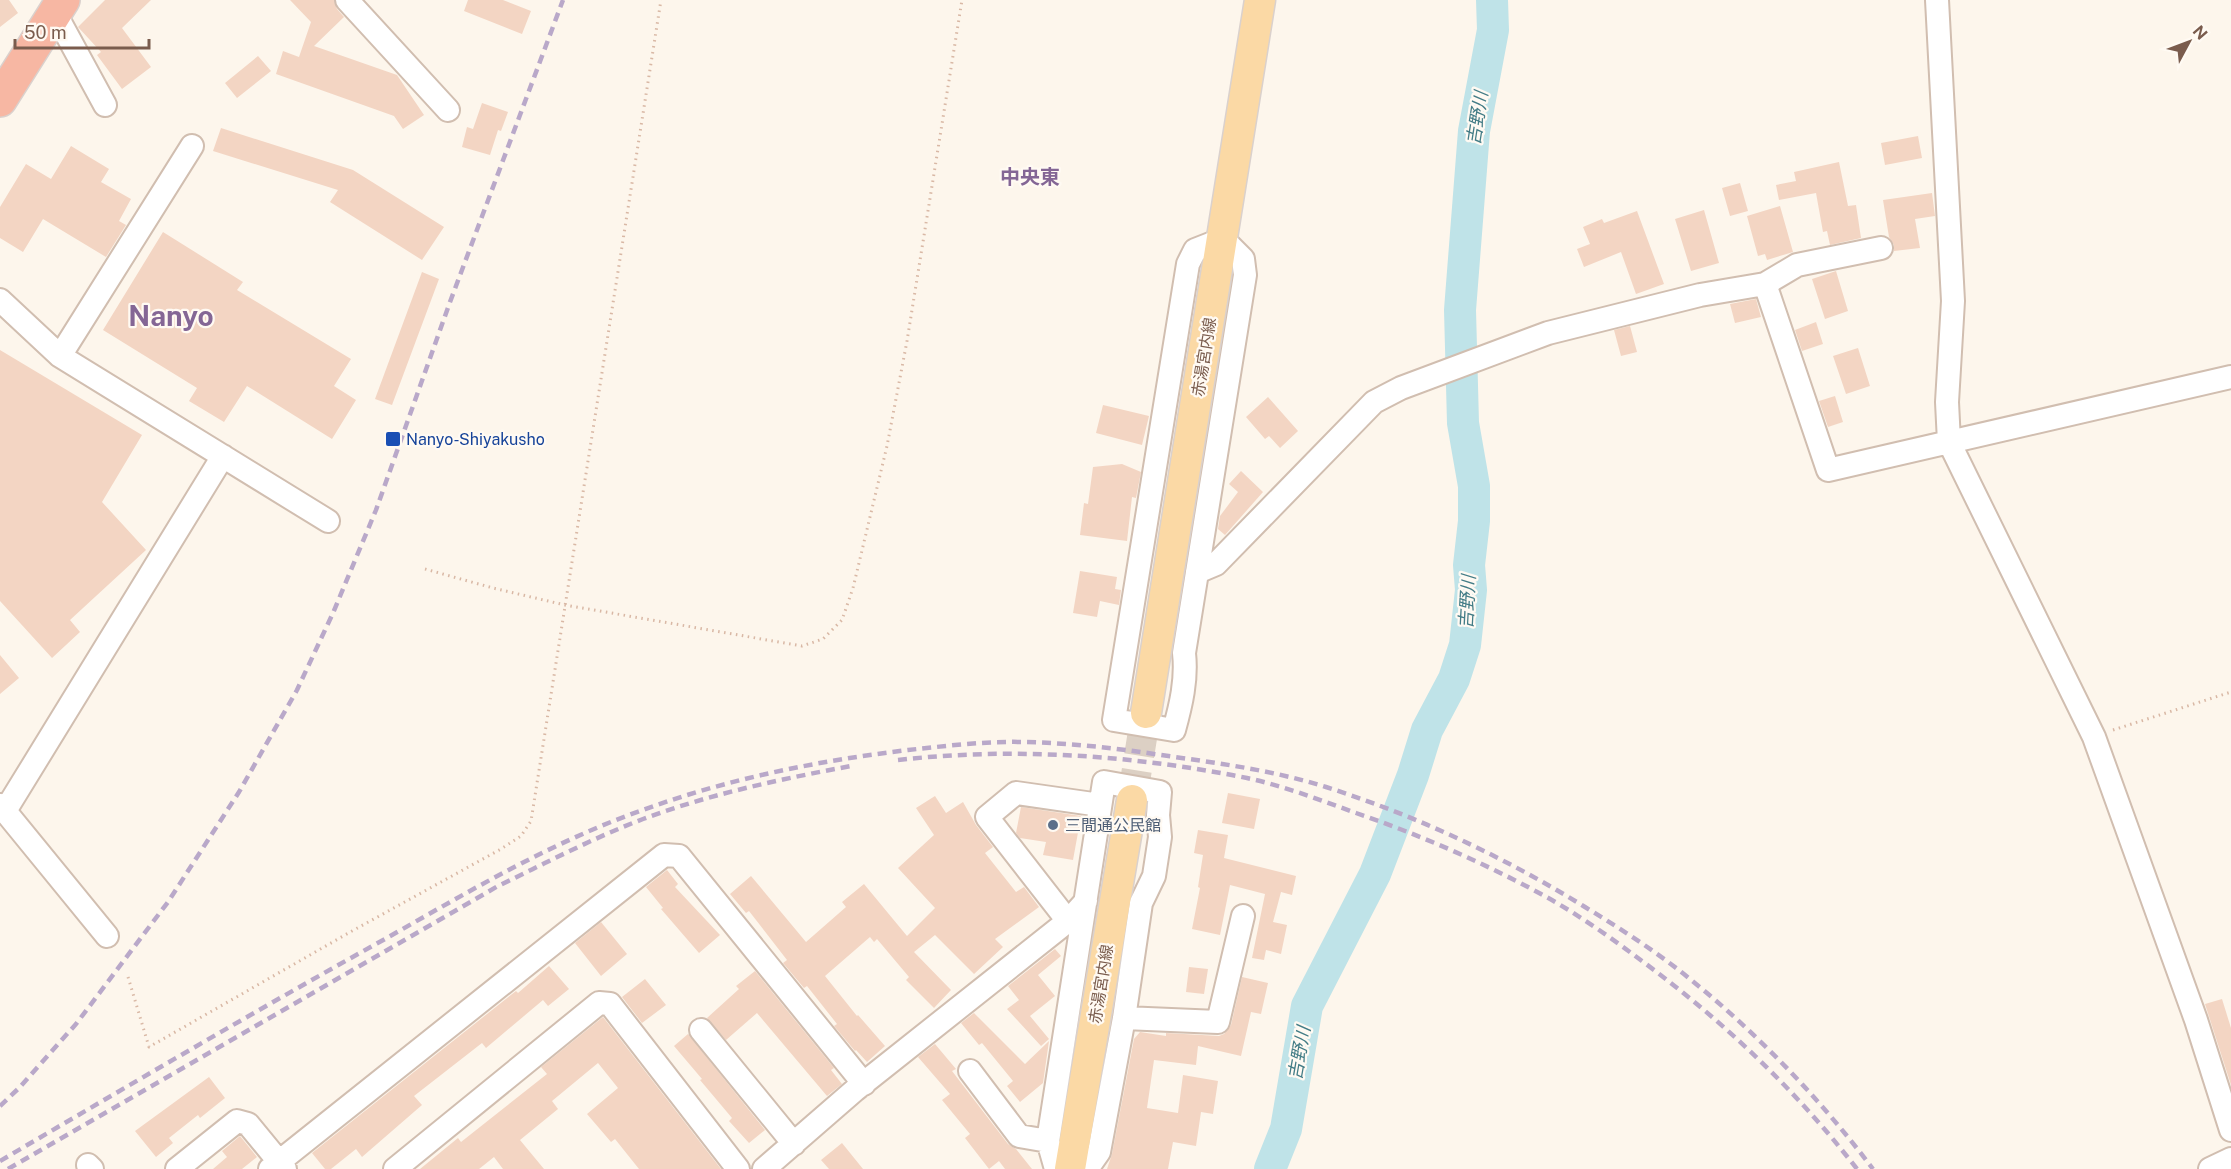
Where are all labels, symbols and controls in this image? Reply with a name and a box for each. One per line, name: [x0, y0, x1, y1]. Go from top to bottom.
scale bar: [15, 12, 148, 50]
north arrow: [2159, 12, 2219, 72]
text: 50 m: [24, 22, 67, 43]
text: N: [2189, 22, 2211, 43]
water label: 吉野川: [1462, 88, 1492, 146]
district label: 中央東: [1000, 165, 1060, 189]
district label: Nanyo: [128, 299, 214, 332]
street label: 赤湯宮内線: [1188, 316, 1220, 398]
marker: Nanyo-Shiyakusho: [384, 430, 402, 448]
place label: Nanyo-Shiyakusho: [406, 430, 545, 449]
water label: 吉野川: [1455, 572, 1479, 630]
place label: 三間通公民館: [1065, 816, 1161, 835]
marker: 三間通公民館: [1046, 818, 1060, 832]
street label: 赤湯宮内線: [1085, 943, 1117, 1025]
water label: 吉野川: [1284, 1023, 1314, 1081]

